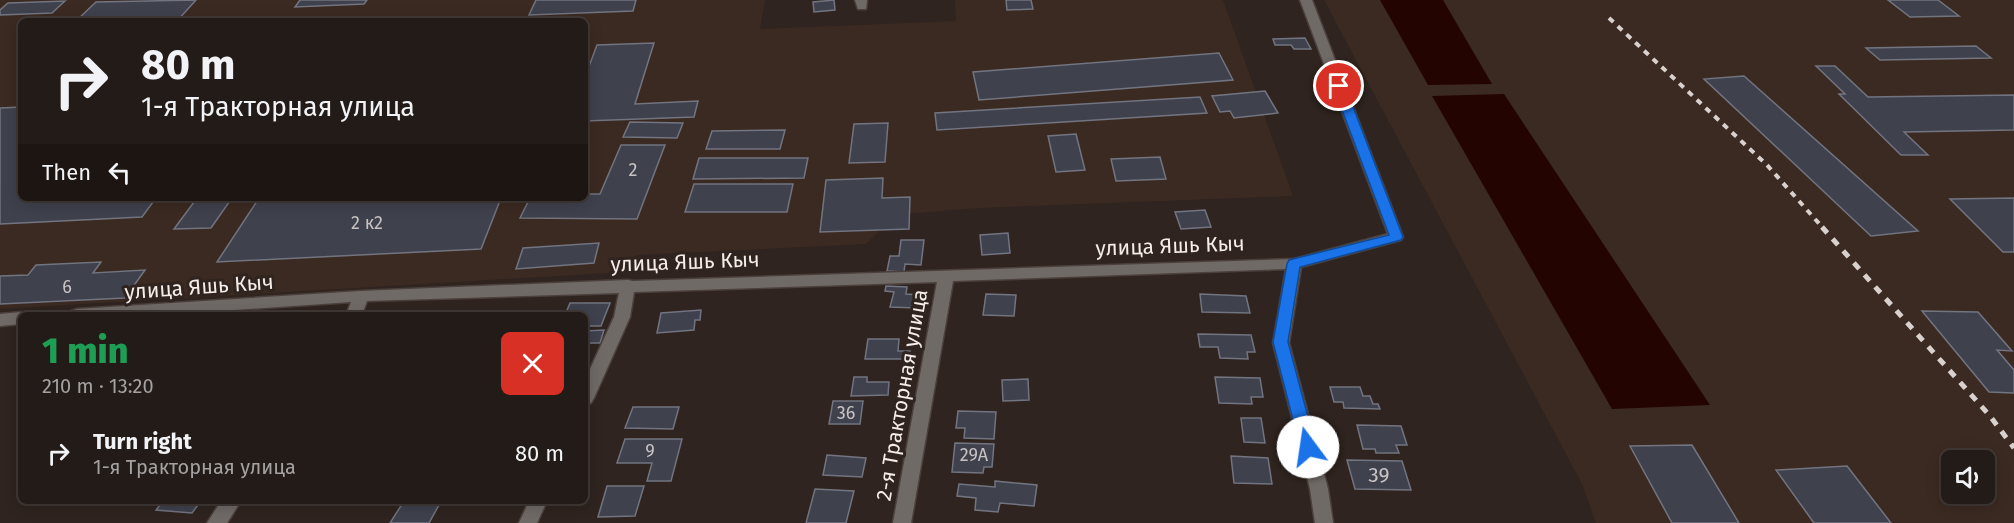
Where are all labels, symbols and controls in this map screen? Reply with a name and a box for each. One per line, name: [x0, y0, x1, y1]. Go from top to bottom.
text: 80 m: [141, 40, 235, 90]
icon: right: [42, 42, 120, 120]
pin: [1313, 60, 1364, 111]
icon: arrive: [1322, 69, 1355, 102]
text: 1-я Тракторная улица: [141, 91, 415, 123]
icon: left: [103, 156, 136, 189]
text: Then: [42, 159, 91, 186]
house number: 2: [629, 159, 638, 181]
house number: 2 к2: [351, 212, 383, 234]
street label: улица Яшь Кыч: [1095, 230, 1245, 262]
street label: улица Яшь Кыч: [610, 246, 760, 278]
street label: улица Яшь Кыч: [124, 269, 274, 305]
house number: 6: [62, 276, 72, 298]
street label: 2-я Тракторная улица: [871, 287, 933, 503]
text: 1 min: [42, 329, 128, 373]
button: close: [501, 332, 564, 395]
text: 210 m · 13:20: [42, 374, 154, 398]
house number: 36: [837, 402, 855, 424]
position arrow: [1276, 415, 1340, 479]
text: Turn right: [93, 428, 192, 455]
icon: right: [42, 437, 75, 470]
text: 80 m: [515, 440, 564, 467]
house number: 9: [645, 440, 655, 462]
house number: 29А: [960, 444, 989, 466]
map controls: [1941, 450, 1995, 504]
button: sound: [1941, 450, 1995, 504]
text: 1-я Тракторная улица: [93, 455, 296, 479]
house number: 39: [1368, 462, 1390, 488]

